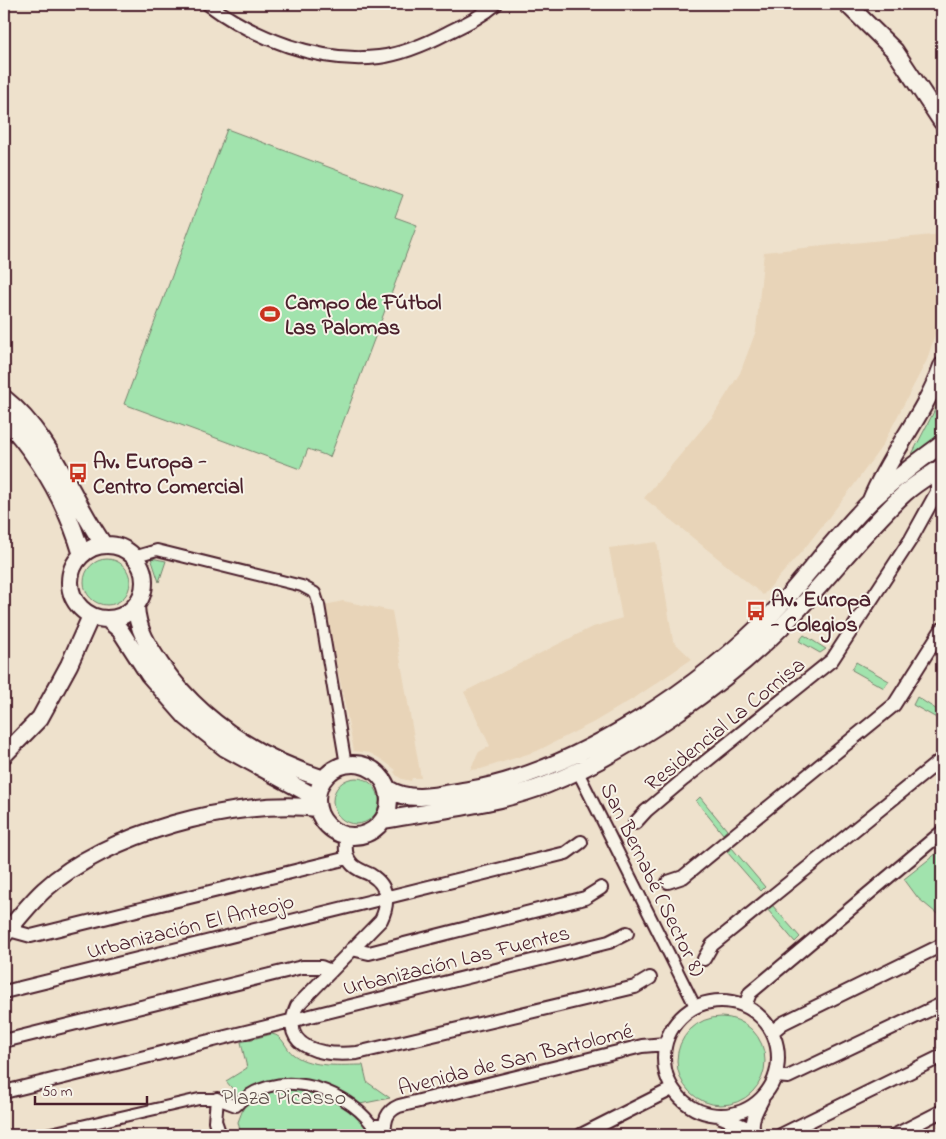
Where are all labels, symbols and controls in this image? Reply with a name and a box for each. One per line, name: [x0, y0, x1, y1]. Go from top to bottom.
place label: Campo de Fútbol Las Palomas: [285, 288, 442, 345]
sports icon: Campo de Fútbol Las Palomas: [259, 303, 281, 325]
place label: Av. Europa - Centro Comercial: [93, 447, 244, 504]
bus stop icon: Av. Europa - Centro Comercial: [67, 462, 89, 484]
place label: Av. Europa - Colegios: [770, 585, 871, 643]
bus stop icon: Av. Europa - Colegios: [745, 600, 767, 622]
street label: Residencial La Cornisa: [639, 650, 813, 800]
street label: San Bernabé (Sector 8): [590, 778, 712, 983]
street label: Urbanización El Anteojo: [84, 887, 298, 969]
street label: Urbanización Las Fuentes: [340, 918, 574, 1006]
street label: Avenida de San Bartolomé: [395, 1016, 637, 1106]
scale bar: [35, 1074, 148, 1106]
text: 50 m: [42, 1081, 73, 1103]
park label: Plaza Picasso: [222, 1083, 346, 1115]

